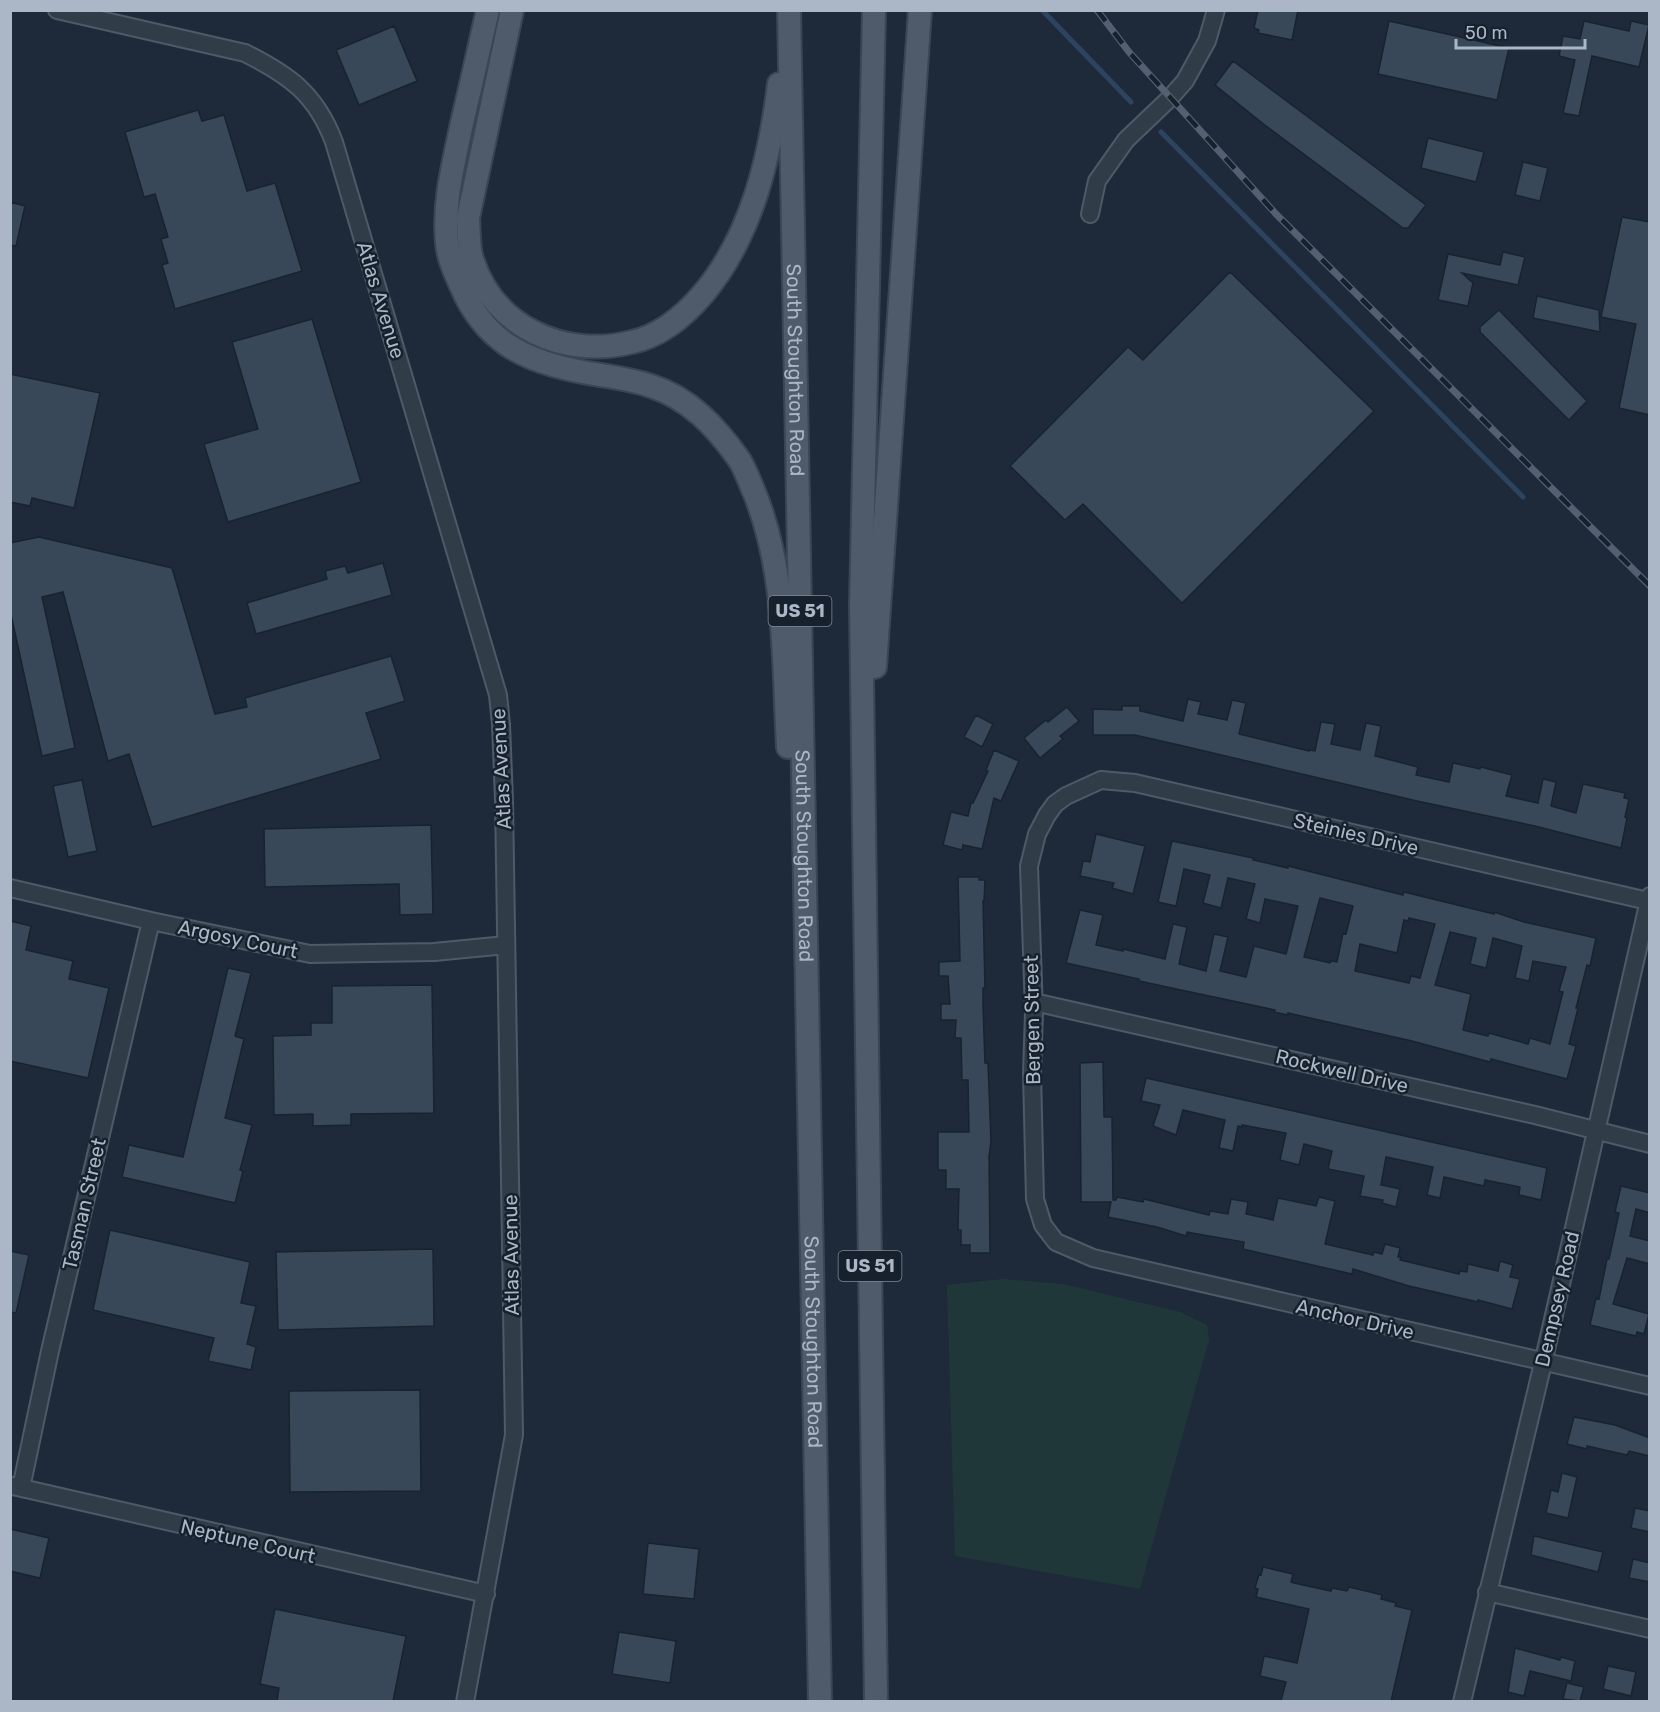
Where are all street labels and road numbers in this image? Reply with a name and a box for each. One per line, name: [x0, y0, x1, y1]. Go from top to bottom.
street label: Atlas Avenue: [352, 239, 410, 361]
street label: South Stoughton Road: [782, 263, 810, 476]
road number: US 51: [768, 596, 832, 626]
street label: Atlas Avenue: [486, 708, 516, 830]
street label: South Stoughton Road: [791, 749, 818, 962]
street label: Steinies Drive: [1291, 808, 1421, 860]
street label: Argosy Court: [176, 915, 300, 963]
street label: Bergen Street: [1019, 955, 1045, 1085]
street label: Rockwell Drive: [1273, 1044, 1411, 1098]
street label: Tasman Street: [57, 1136, 111, 1272]
street label: Atlas Avenue: [498, 1194, 524, 1316]
street label: Dempsey Road: [1530, 1229, 1584, 1369]
street label: South Stoughton Road: [799, 1235, 827, 1448]
road number: US 51: [838, 1251, 902, 1281]
street label: Anchor Drive: [1294, 1294, 1416, 1344]
street label: Neptune Court: [178, 1514, 318, 1568]

